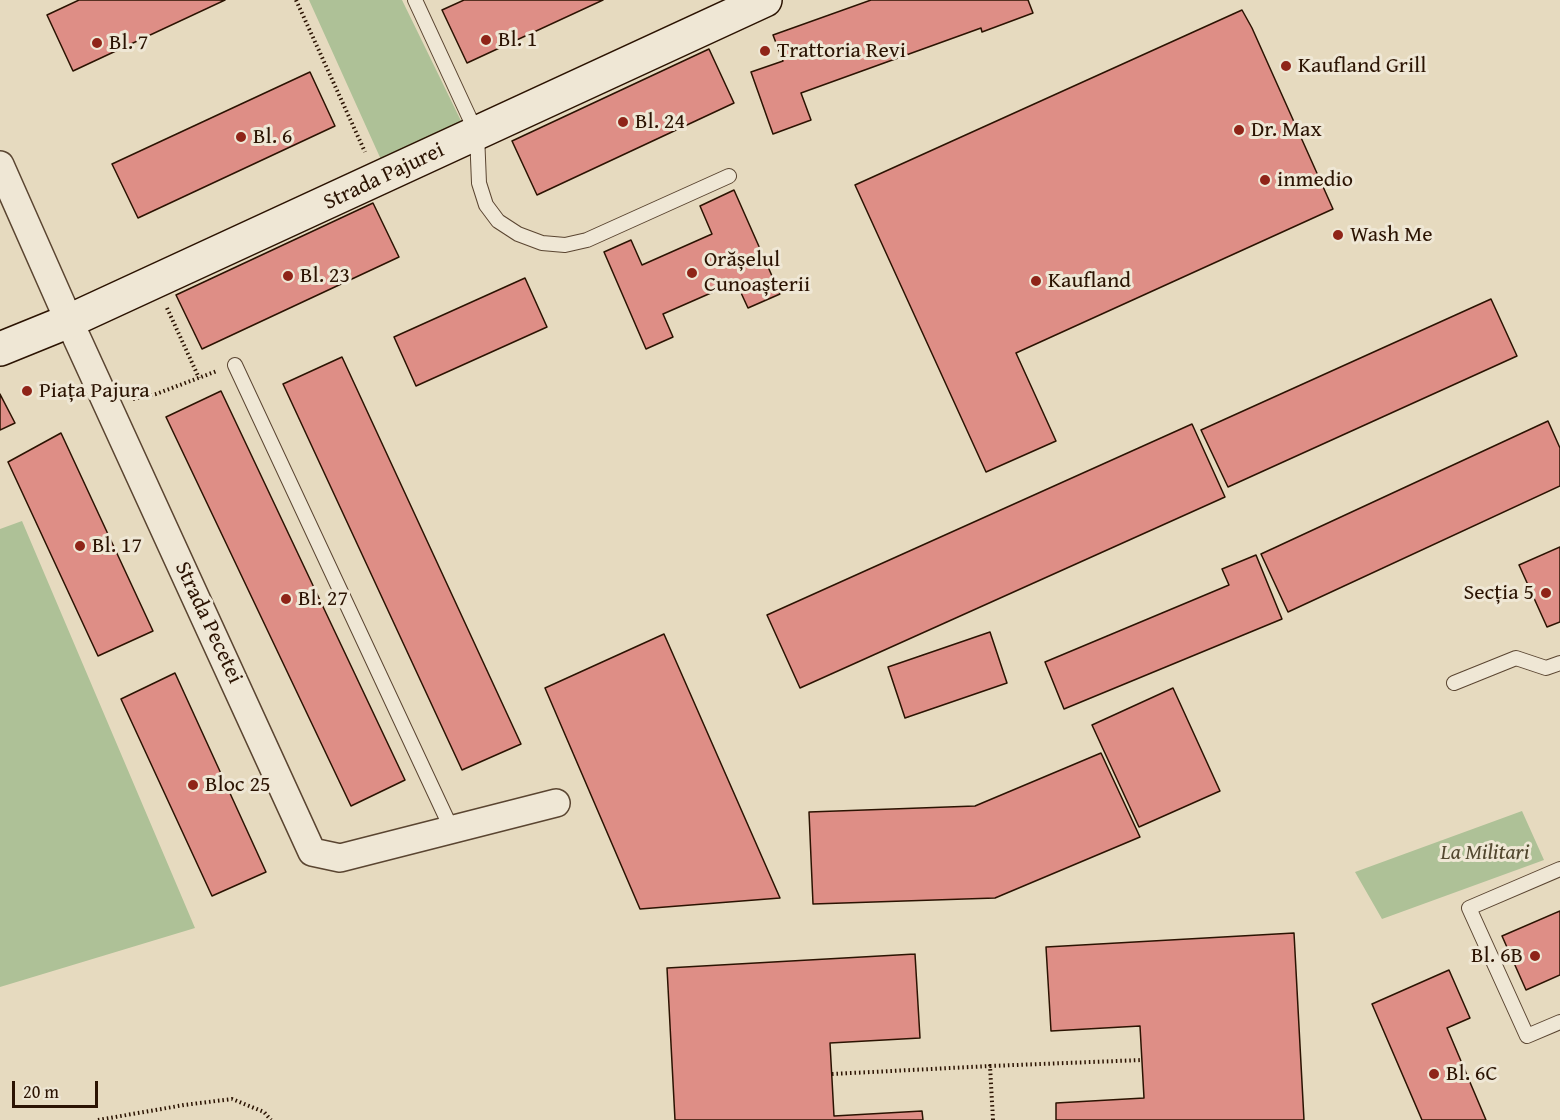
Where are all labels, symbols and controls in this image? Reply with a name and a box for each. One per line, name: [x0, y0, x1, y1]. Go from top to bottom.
place label: Bl. 1: [498, 27, 537, 53]
place label: Bl. 7: [109, 30, 148, 56]
marker: Bl. 1: [479, 33, 493, 47]
marker: Bl. 7: [90, 36, 104, 50]
place label: Trattoria Revi: [777, 38, 906, 64]
marker: Trattoria Revi: [758, 44, 772, 58]
place label: Kaufland Grill: [1298, 53, 1426, 79]
marker: Kaufland Grill: [1279, 59, 1293, 73]
place label: Bl. 24: [635, 109, 685, 135]
marker: Bl. 24: [616, 115, 630, 129]
place label: Dr. Max: [1251, 117, 1322, 143]
marker: Dr. Max: [1232, 123, 1246, 137]
place label: Bl. 6: [253, 124, 292, 150]
marker: Bl. 6: [234, 130, 248, 144]
street label: Strada Pajurei: [320, 138, 448, 216]
place label: inmedio: [1277, 167, 1353, 193]
marker: inmedio: [1258, 173, 1272, 187]
place label: Wash Me: [1350, 222, 1433, 248]
marker: Wash Me: [1331, 228, 1345, 242]
place label: Orășelul Cunoașterii: [704, 247, 810, 298]
place label: Bl. 23: [300, 263, 350, 289]
marker: Orășelul Cunoașterii: [685, 266, 699, 280]
place label: Kaufland: [1048, 268, 1131, 294]
marker: Bl. 23: [281, 269, 295, 283]
marker: Kaufland: [1029, 274, 1043, 288]
place label: Piața Pajura: [39, 378, 150, 404]
marker: Piața Pajura: [20, 384, 34, 398]
place label: Bl. 17: [92, 533, 142, 559]
marker: Bl. 17: [73, 539, 87, 553]
street label: Strada Pecetei: [168, 558, 248, 688]
place label: Secția 5: [1463, 580, 1534, 606]
place label: Bl. 27: [298, 586, 348, 612]
marker: Secția 5: [1539, 586, 1553, 600]
marker: Bl. 27: [279, 592, 293, 606]
place label: Bloc 25: [205, 772, 271, 798]
marker: Bloc 25: [186, 778, 200, 792]
park label: La Militari: [1441, 840, 1529, 866]
place label: Bl. 6B: [1471, 943, 1523, 969]
marker: Bl. 6B: [1528, 949, 1542, 963]
place label: Bl. 6C: [1446, 1061, 1497, 1087]
marker: Bl. 6C: [1427, 1067, 1441, 1081]
scale bar: [15, 1069, 100, 1107]
text: 20 m: [23, 1078, 59, 1105]

